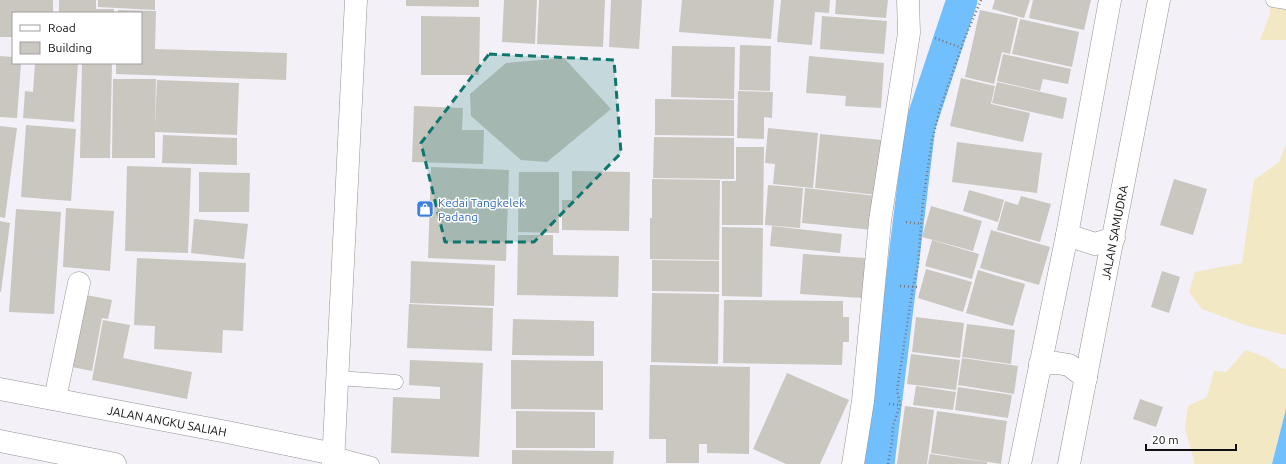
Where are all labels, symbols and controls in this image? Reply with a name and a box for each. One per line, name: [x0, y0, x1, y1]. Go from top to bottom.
legend: [12, 12, 142, 64]
text: Road: [48, 21, 76, 34]
text: Building: [48, 41, 92, 54]
street label: JALAN SAMUDRA: [1098, 184, 1130, 281]
place label: Kedai Tangkelek Padang: [438, 196, 525, 223]
shop icon: Kedai Tangkelek Padang: [415, 199, 435, 219]
street label: JALAN ANGKU SALIAH: [106, 403, 228, 438]
scale bar: [1146, 426, 1236, 452]
text: 20 m: [1152, 433, 1179, 446]

